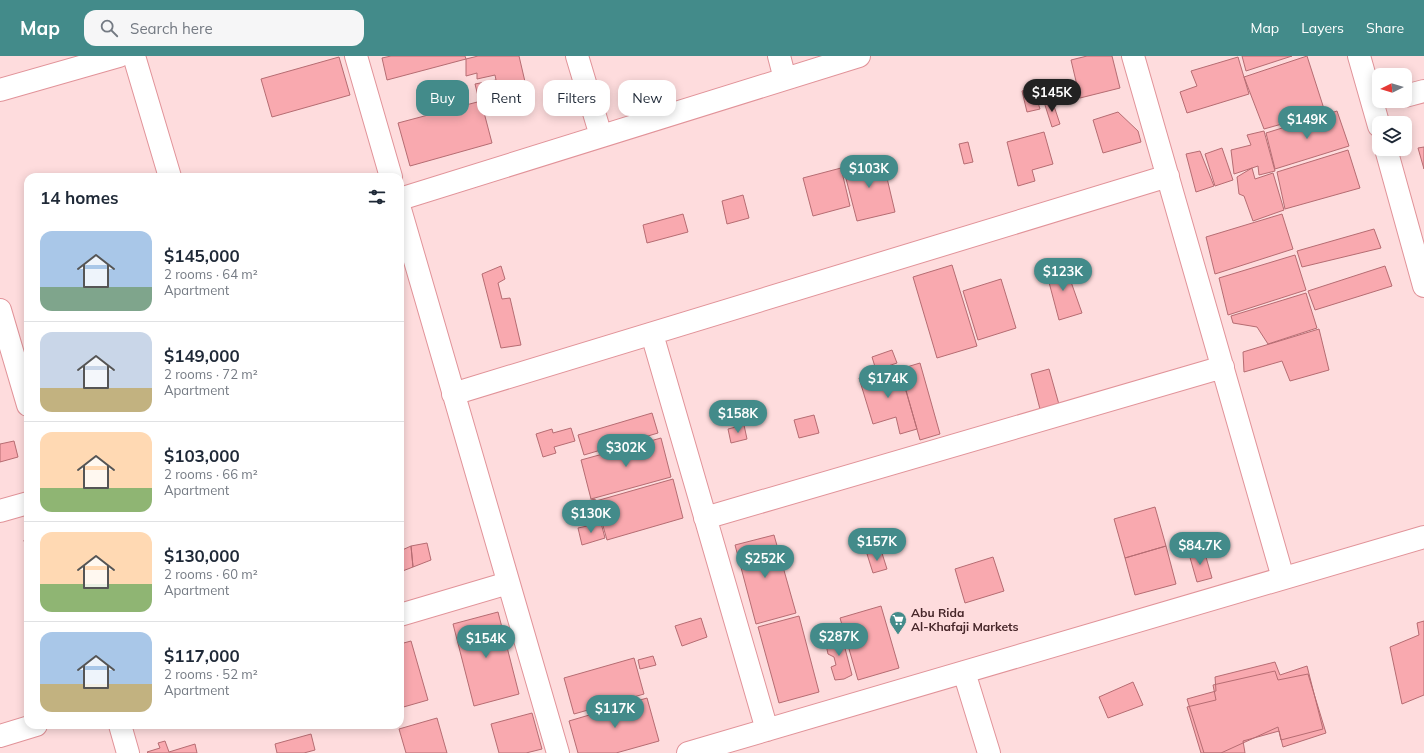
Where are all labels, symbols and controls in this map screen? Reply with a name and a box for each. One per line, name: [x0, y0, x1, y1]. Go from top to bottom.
search box: [84, 10, 364, 46]
text: Map: [20, 16, 60, 40]
icon: search: [98, 17, 120, 39]
text: Search here: [130, 19, 213, 38]
text: Map: [1250, 19, 1279, 37]
text: Layers: [1301, 19, 1344, 37]
text: Share: [1366, 19, 1404, 37]
north arrow: [1372, 68, 1412, 108]
map controls: [1372, 68, 1412, 156]
pin: $145K: [1024, 79, 1080, 113]
chip: Buy: [416, 80, 469, 116]
chip: Rent: [477, 80, 535, 116]
chip: Filters: [543, 80, 610, 116]
chip: New: [618, 80, 676, 116]
text: $145K: [1032, 84, 1072, 100]
pin: $149K: [1279, 106, 1335, 140]
text: $149K: [1287, 111, 1327, 127]
button: layers: [1372, 116, 1412, 156]
pin: $103K: [841, 155, 897, 189]
text: $103K: [849, 160, 889, 176]
icon: filters: [366, 186, 388, 208]
text: 14 homes: [40, 187, 119, 208]
text: $145,000: [164, 245, 240, 266]
icon: home: [72, 247, 120, 295]
pin: $123K: [1035, 258, 1091, 292]
text: $123K: [1043, 263, 1083, 279]
text: 2 rooms · 64 m²: [164, 266, 258, 282]
text: Apartment: [164, 282, 229, 298]
text: $149,000: [164, 345, 240, 366]
icon: home: [72, 348, 120, 396]
pin: $174K: [860, 365, 916, 399]
text: 2 rooms · 72 m²: [164, 366, 258, 382]
text: $174K: [868, 370, 908, 386]
text: Apartment: [164, 382, 229, 398]
pin: $158K: [710, 400, 766, 434]
text: $158K: [718, 405, 758, 421]
pin: $302K: [598, 434, 654, 468]
text: $302K: [606, 439, 646, 455]
text: $103,000: [164, 445, 240, 466]
icon: home: [72, 448, 120, 496]
text: 2 rooms · 66 m²: [164, 466, 258, 482]
text: Apartment: [164, 482, 229, 498]
pin: $130K: [563, 500, 619, 534]
text: $130K: [571, 505, 611, 521]
pin: $157K: [849, 528, 905, 562]
pin: $84.7K: [1167, 532, 1233, 566]
text: $157K: [857, 533, 897, 549]
text: $84.7K: [1178, 537, 1222, 553]
text: $130,000: [164, 545, 240, 566]
pin: $252K: [737, 545, 793, 579]
icon: home: [72, 548, 120, 596]
text: $252K: [745, 550, 785, 566]
text: 2 rooms · 60 m²: [164, 566, 258, 582]
text: Apartment: [164, 582, 229, 598]
place label: Abu Rida Al-Khafaji Markets: [911, 605, 1019, 634]
supermarket icon: Abu Rida Al-Khafaji Markets: [888, 610, 908, 635]
pin: $287K: [811, 623, 867, 657]
pin: $154K: [458, 625, 514, 659]
text: $287K: [819, 628, 859, 644]
text: $154K: [466, 630, 506, 646]
text: $117,000: [164, 645, 240, 666]
icon: home: [72, 648, 120, 696]
text: 2 rooms · 52 m²: [164, 666, 258, 682]
text: Apartment: [164, 682, 229, 698]
pin: $117K: [587, 695, 643, 729]
text: $117K: [595, 700, 635, 716]

